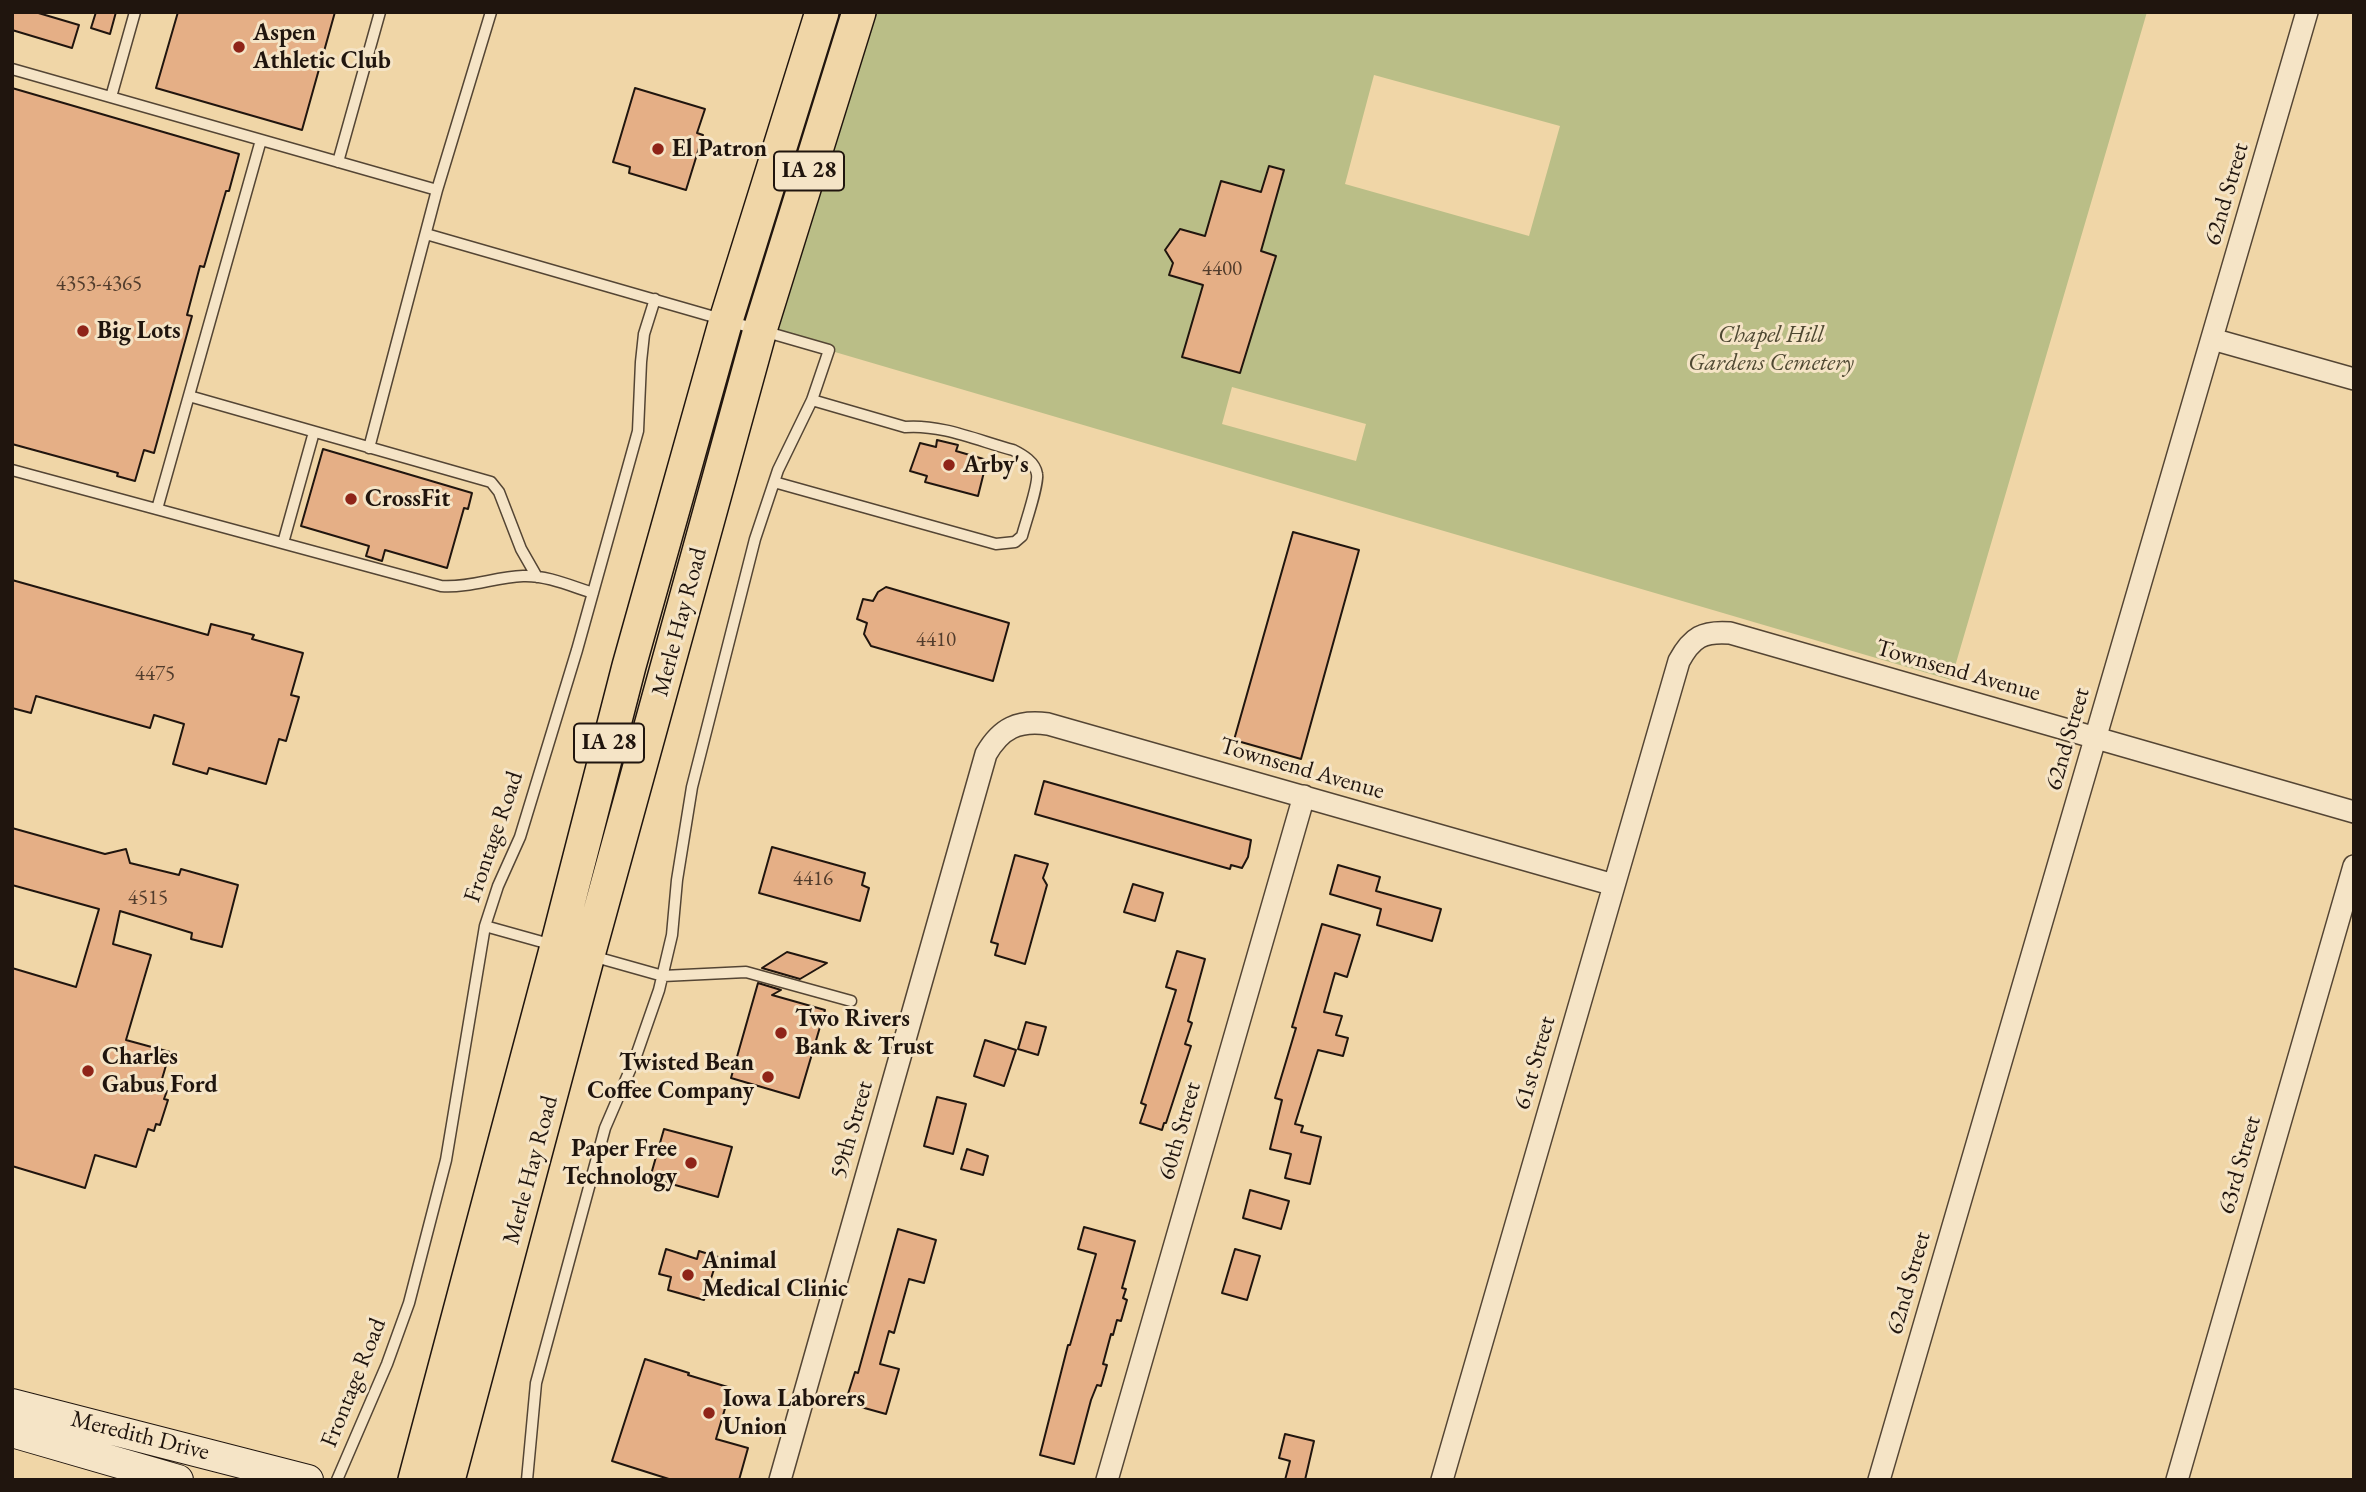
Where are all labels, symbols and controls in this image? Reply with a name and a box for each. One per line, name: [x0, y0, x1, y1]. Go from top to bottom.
place label: Aspen Athletic Club: [253, 19, 391, 75]
marker: Aspen Athletic Club: [231, 39, 247, 55]
place label: El Patron: [672, 135, 767, 163]
street label: 62nd Street: [2199, 139, 2255, 249]
marker: El Patron: [650, 141, 666, 157]
road number: IA 28: [774, 152, 844, 190]
house number: 4400: [1202, 256, 1242, 282]
house number: 4353-4365: [56, 271, 142, 297]
place label: Big Lots: [97, 317, 181, 345]
park label: Chapel Hill Gardens Cemetery: [1688, 321, 1854, 377]
marker: Big Lots: [75, 323, 91, 339]
place label: Arby's: [963, 451, 1029, 479]
marker: Arby's: [941, 457, 957, 473]
place label: CrossFit: [365, 485, 450, 513]
marker: CrossFit: [343, 491, 359, 507]
street label: Merle Hay Road: [646, 544, 714, 700]
house number: 4410: [916, 627, 956, 653]
street label: Townsend Avenue: [1872, 634, 2044, 708]
house number: 4475: [135, 661, 175, 687]
street label: 62nd Street: [2040, 684, 2096, 794]
road number: IA 28: [574, 723, 644, 762]
street label: Townsend Avenue: [1216, 732, 1388, 806]
street label: Frontage Road: [458, 768, 530, 906]
house number: 4416: [793, 866, 833, 892]
house number: 4515: [128, 885, 168, 911]
place label: Two Rivers Bank & Trust: [795, 1005, 934, 1061]
street label: 61st Street: [1508, 1013, 1562, 1113]
marker: Two Rivers Bank & Trust: [773, 1025, 789, 1041]
place label: Charles Gabus Ford: [102, 1043, 218, 1099]
place label: Twisted Bean Coffee Company: [587, 1049, 754, 1105]
marker: Charles Gabus Ford: [80, 1063, 96, 1079]
marker: Twisted Bean Coffee Company: [760, 1069, 776, 1085]
street label: 59th Street: [824, 1078, 880, 1182]
street label: 60th Street: [1152, 1079, 1208, 1183]
street label: Merle Hay Road: [497, 1092, 565, 1248]
street label: 63rd Street: [2212, 1113, 2268, 1217]
place label: Paper Free Technology: [562, 1135, 677, 1191]
marker: Paper Free Technology: [683, 1155, 699, 1171]
street label: 62nd Street: [1881, 1228, 1937, 1338]
place label: Animal Medical Clinic: [702, 1247, 848, 1303]
marker: Animal Medical Clinic: [680, 1267, 696, 1283]
street label: Frontage Road: [315, 1314, 393, 1452]
place label: Iowa Laborers Union: [723, 1385, 865, 1441]
street label: Meredith Drive: [68, 1405, 212, 1467]
marker: Iowa Laborers Union: [701, 1405, 717, 1421]

